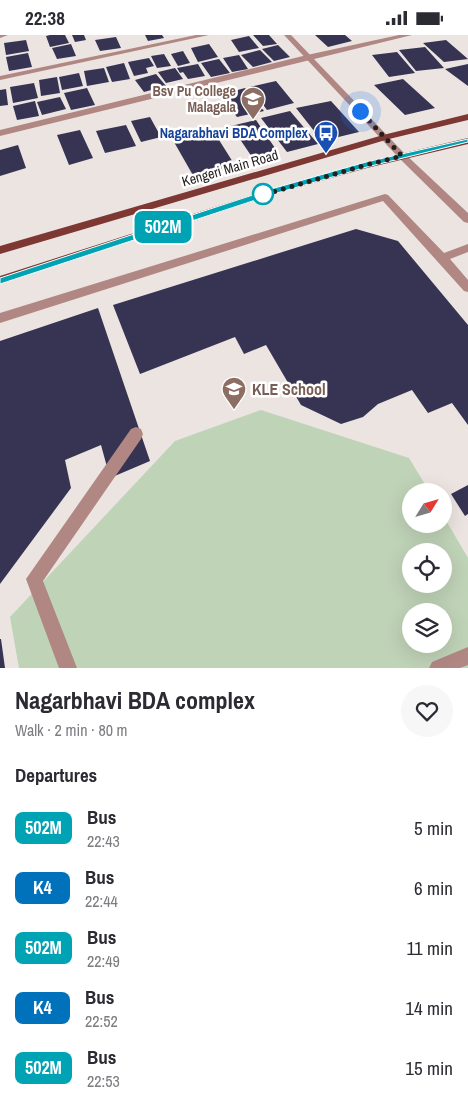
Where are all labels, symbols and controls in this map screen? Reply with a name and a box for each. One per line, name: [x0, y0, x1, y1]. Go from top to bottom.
text: 22:38: [25, 5, 65, 31]
place label: Bsv Pu College Malagala: [152, 82, 237, 116]
school or university icon: Bsv Pu College Malagala: [240, 86, 266, 120]
your location: [348, 99, 373, 124]
bus stop icon: Nagarabhavi BDA Complex: [313, 120, 339, 154]
place label: Nagarabhavi BDA Complex: [160, 124, 309, 142]
street label: Kengeri Main Road: [180, 146, 280, 190]
unlabelled marker: [252, 183, 274, 205]
line badge: 502M: [128, 211, 198, 243]
text: 502M: [145, 214, 181, 239]
school or university icon: KLE School: [221, 376, 247, 410]
place label: KLE School: [252, 378, 326, 400]
north arrow: [402, 483, 452, 533]
map controls: [402, 483, 452, 653]
button: locate: [402, 543, 452, 593]
button: layers: [402, 603, 452, 653]
text: Nagarbhavi BDA complex: [15, 684, 255, 716]
button: heart: [401, 685, 453, 737]
text: Walk · 2 min · 80 m: [15, 719, 128, 741]
text: Departures: [15, 762, 97, 788]
text: Bus: [87, 804, 116, 830]
text: 502M: [25, 815, 62, 840]
text: 5 min: [414, 815, 453, 841]
text: 22:43: [87, 830, 120, 852]
text: Bus: [85, 864, 114, 890]
text: K4: [33, 875, 52, 900]
text: 6 min: [414, 875, 453, 901]
text: 22:44: [85, 890, 118, 912]
text: Bus: [87, 924, 116, 950]
text: 502M: [25, 935, 62, 960]
text: 11 min: [407, 935, 453, 961]
text: 22:49: [87, 950, 120, 972]
text: Bus: [85, 984, 114, 1010]
text: K4: [33, 995, 52, 1020]
text: 14 min: [405, 995, 453, 1021]
text: 22:52: [85, 1010, 118, 1032]
text: Bus: [87, 1044, 116, 1070]
text: 502M: [25, 1055, 62, 1080]
text: 15 min: [405, 1055, 453, 1081]
text: 22:53: [87, 1070, 120, 1092]

